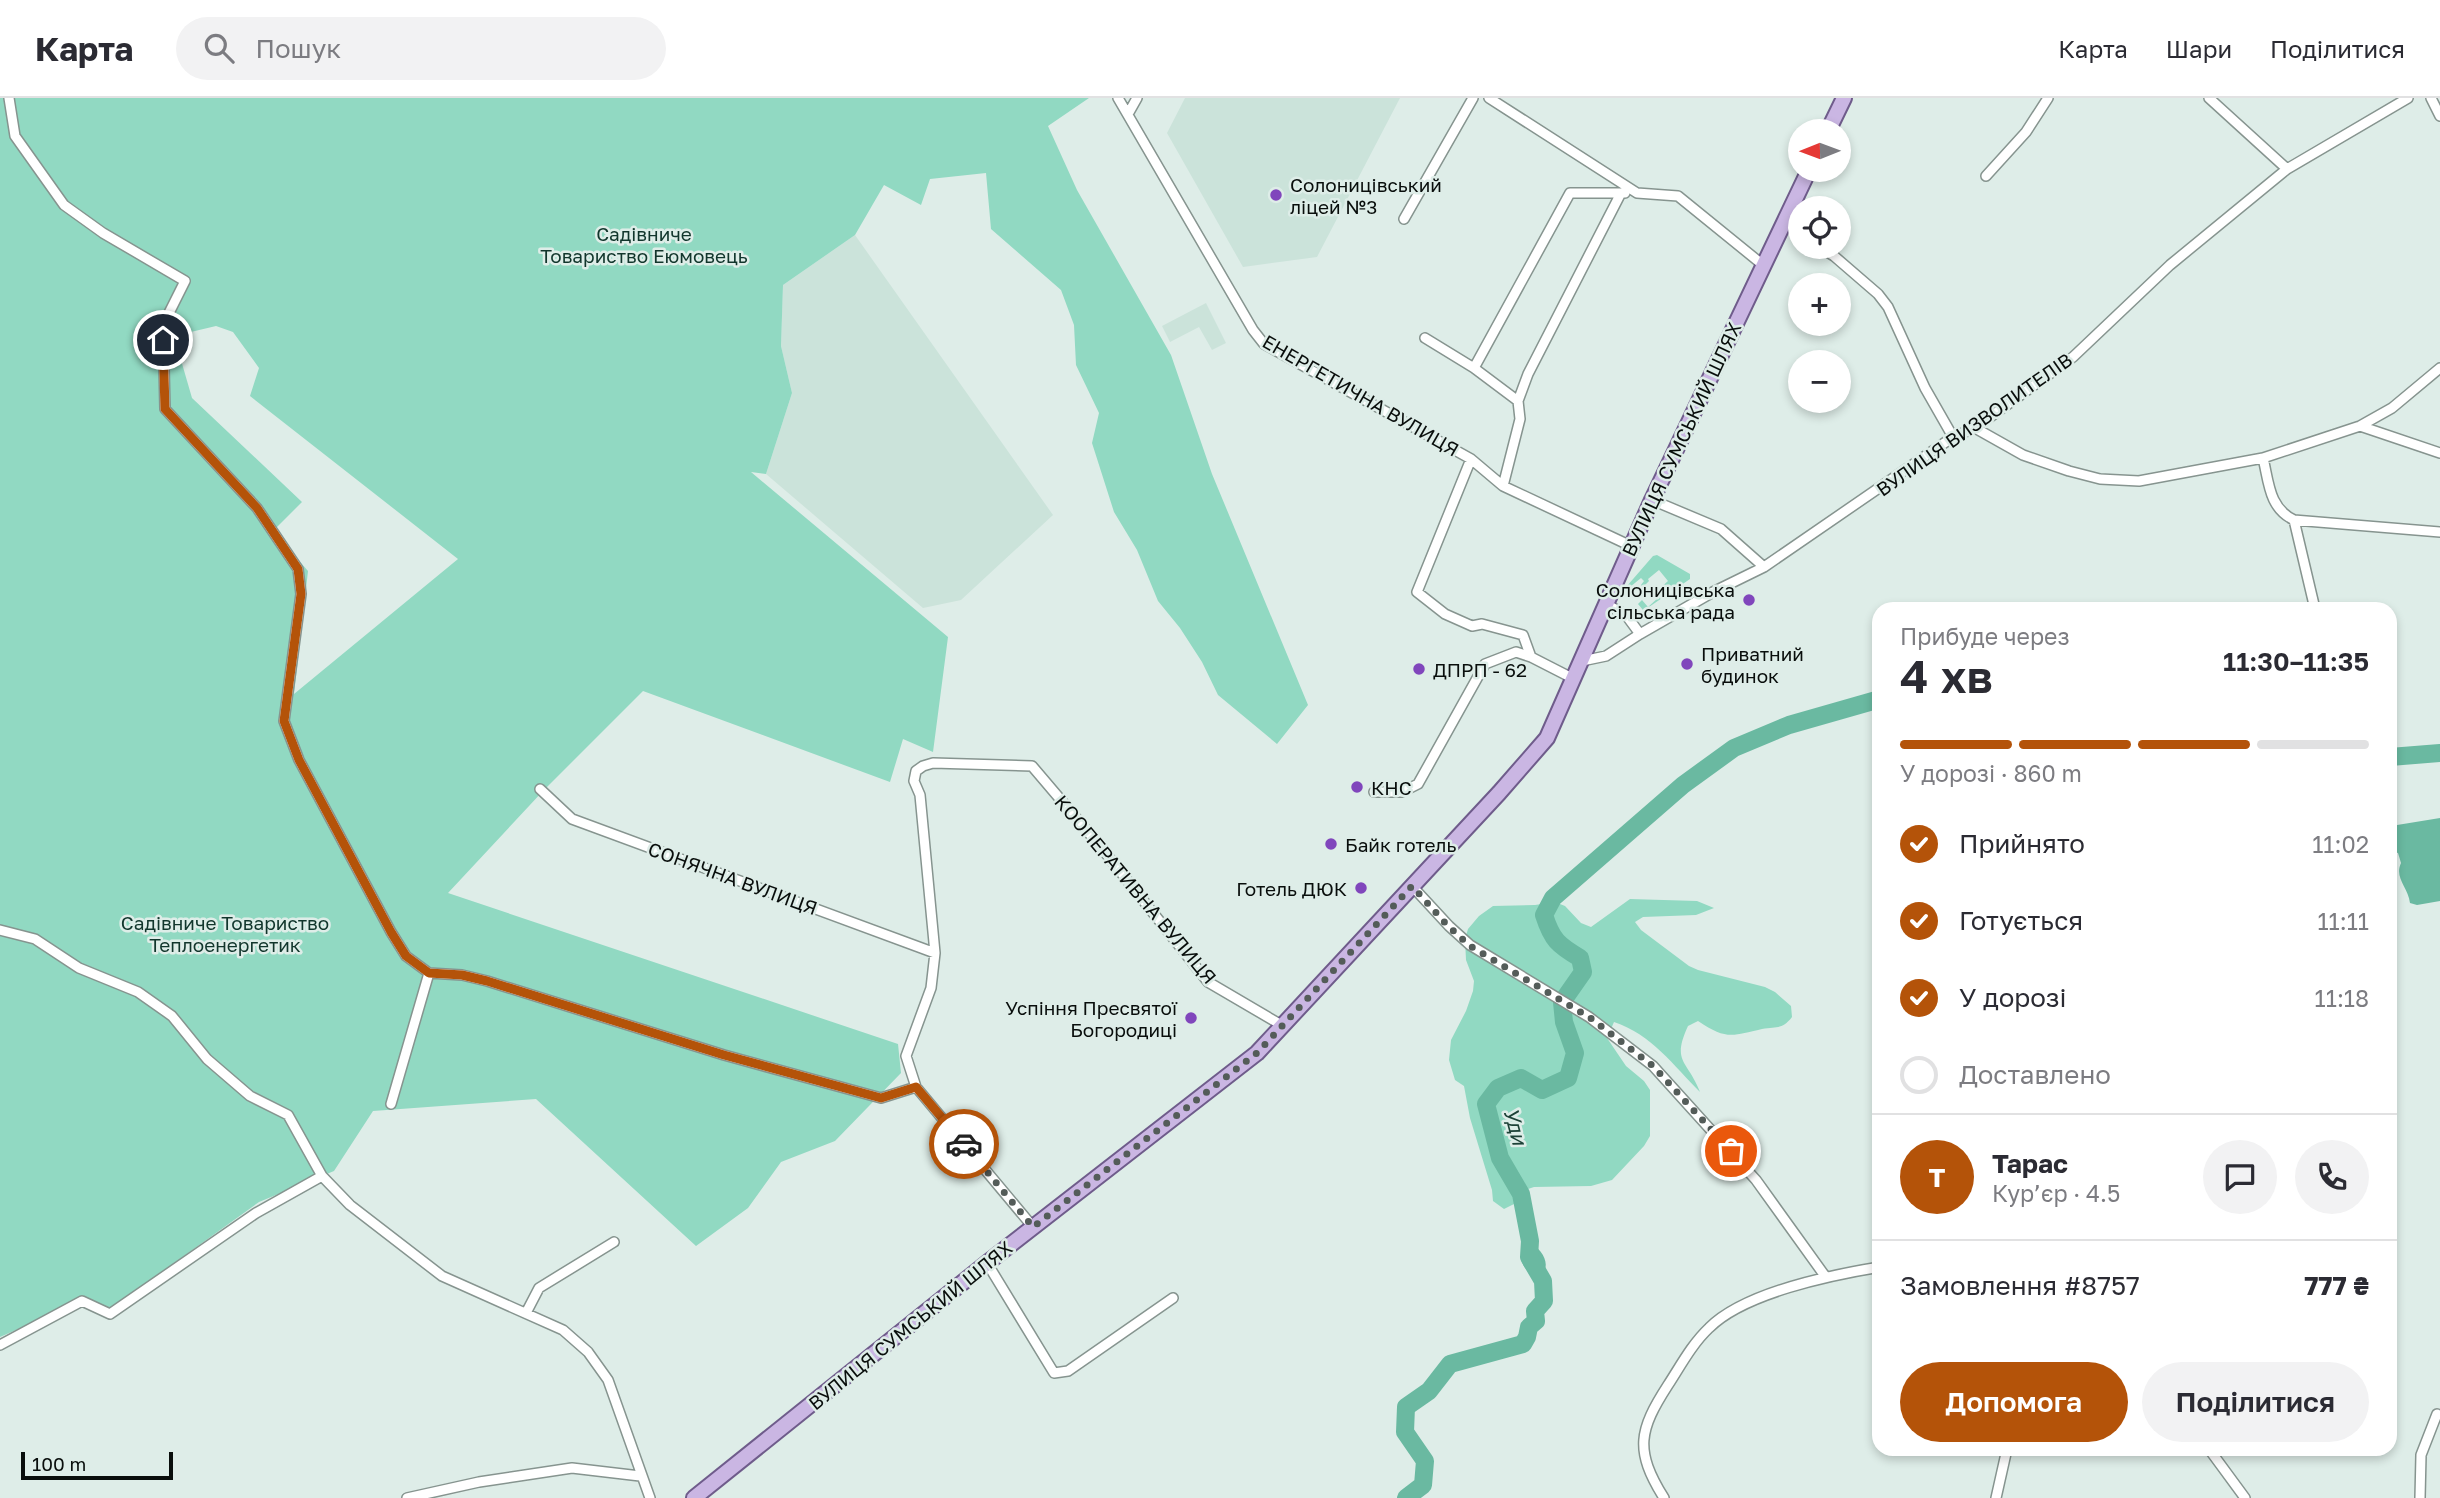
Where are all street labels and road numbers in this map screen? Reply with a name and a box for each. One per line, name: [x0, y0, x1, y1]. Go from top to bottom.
street label: ВУЛИЦЯ СУМСЬКИЙ ШЛЯХ: [1617, 318, 1745, 560]
street label: ЕНЕРГЕТИЧНА ВУЛИЦЯ: [1259, 329, 1463, 461]
street label: ВУЛИЦЯ ВИЗВОЛИТЕЛІВ: [1872, 348, 2076, 500]
street label: КООПЕРАТИВНА ВУЛИЦЯ: [1050, 790, 1222, 988]
street label: СОНЯЧНА ВУЛИЦЯ: [645, 837, 821, 919]
street label: ВУЛИЦЯ СУМСЬКИЙ ШЛЯХ: [804, 1236, 1016, 1414]

